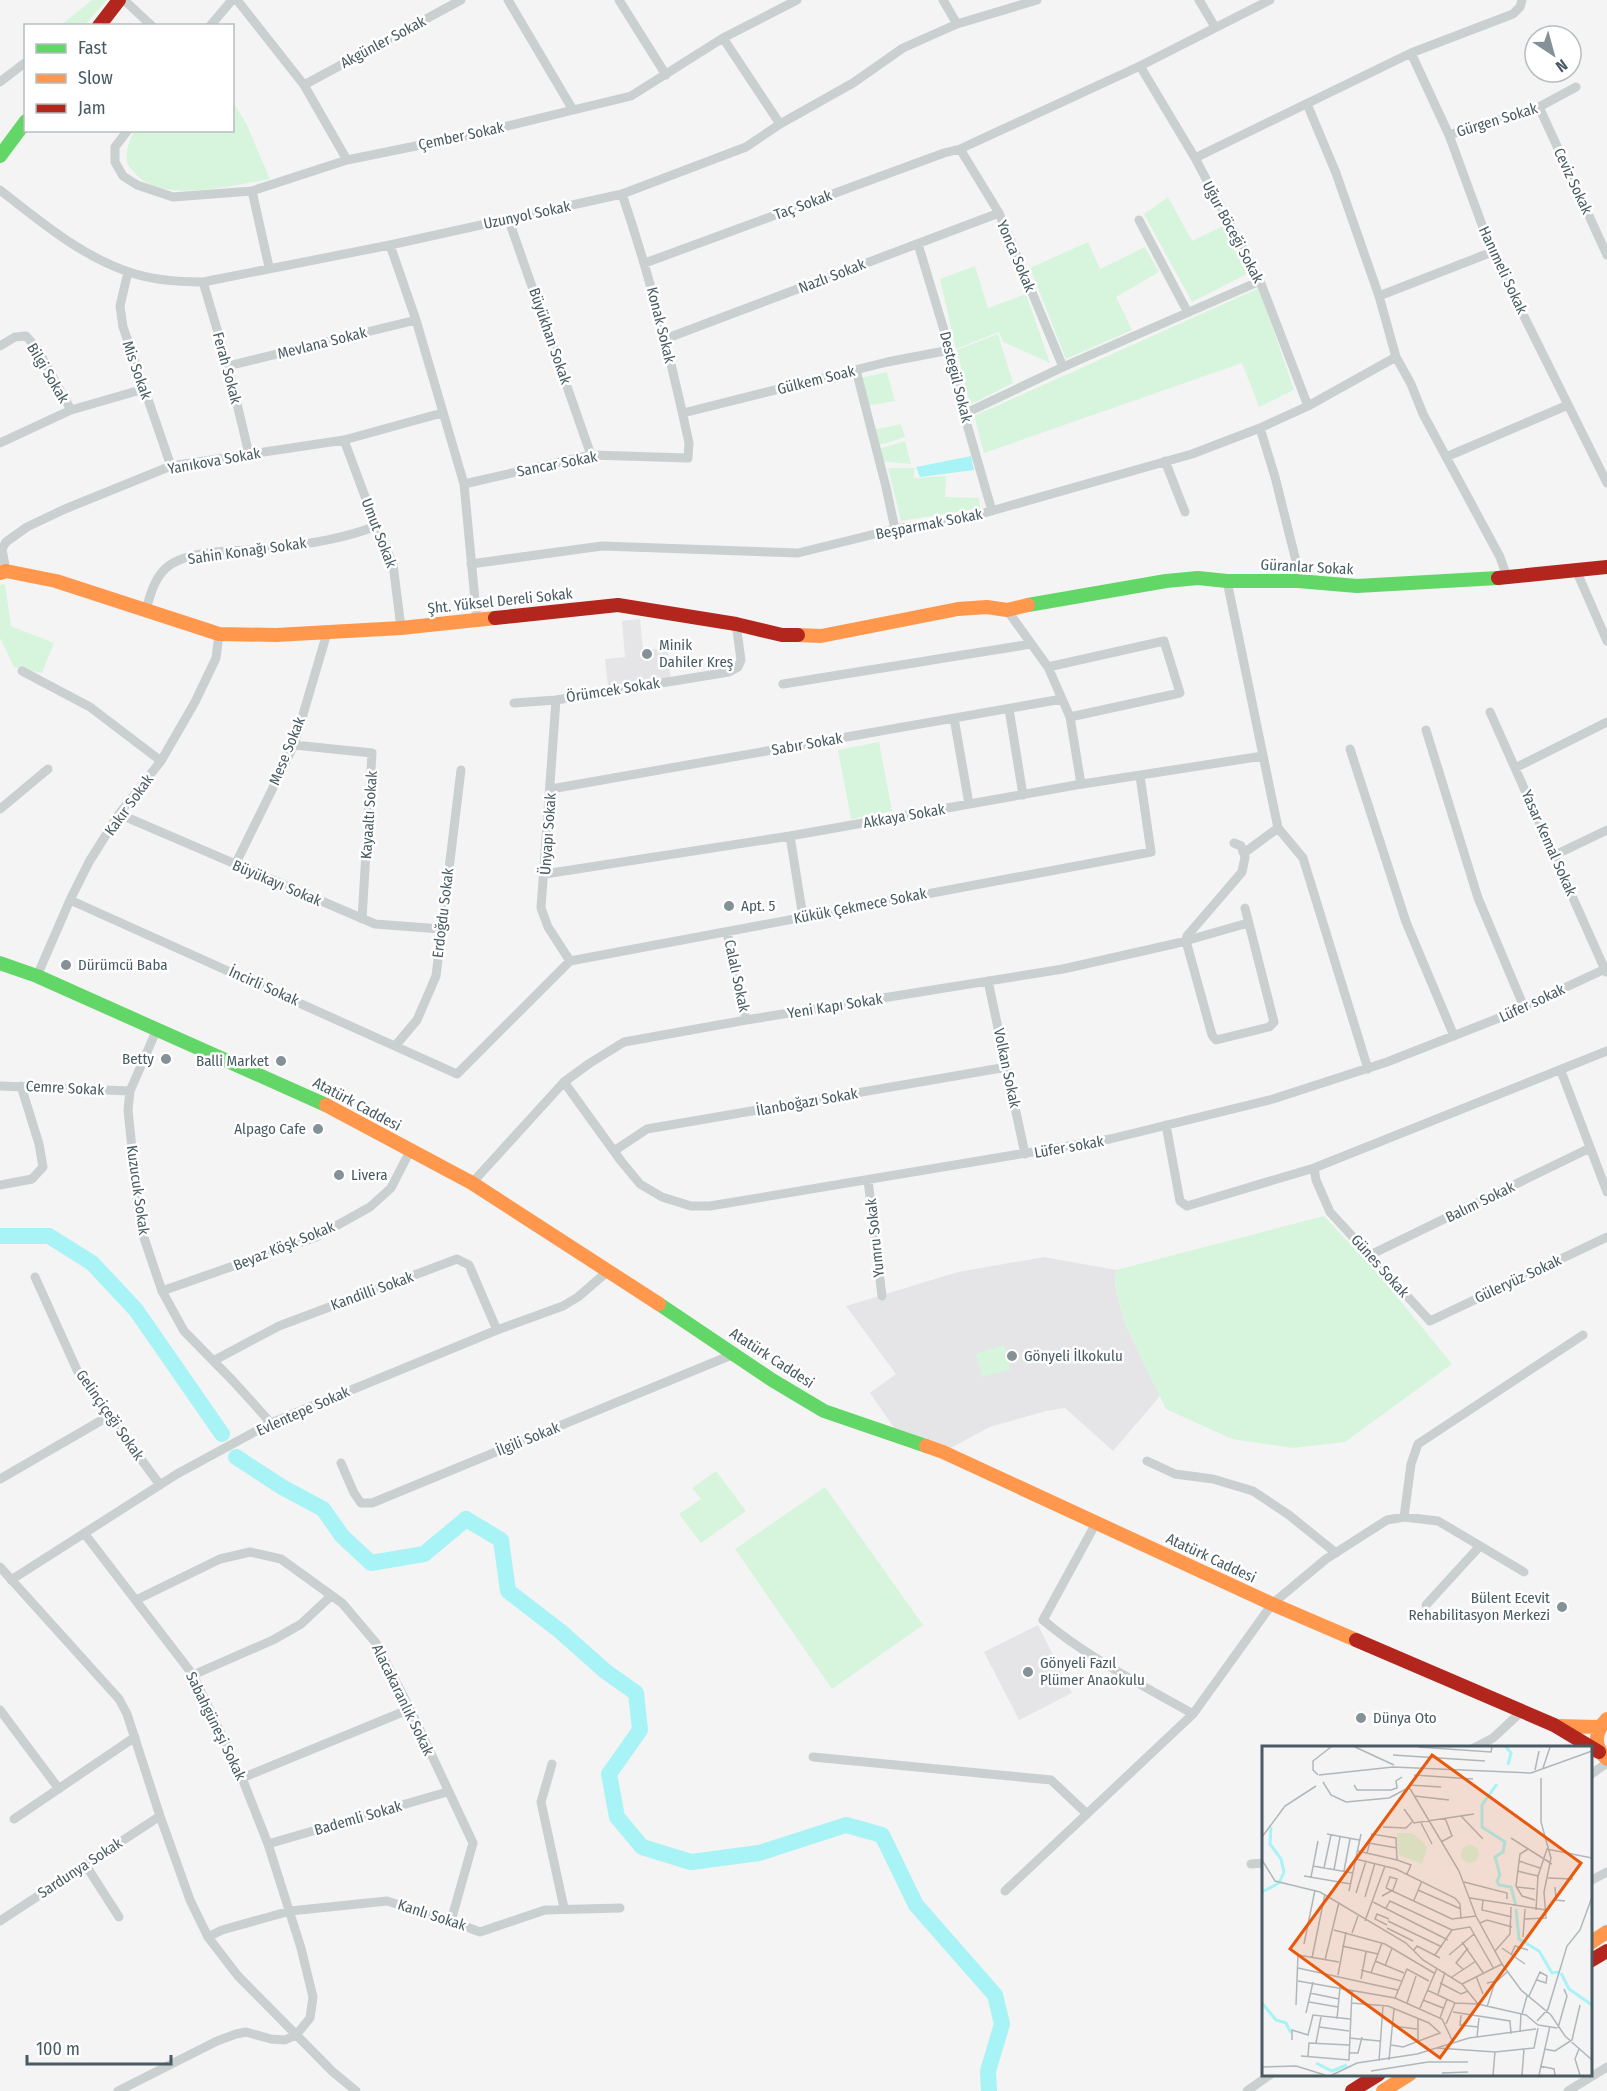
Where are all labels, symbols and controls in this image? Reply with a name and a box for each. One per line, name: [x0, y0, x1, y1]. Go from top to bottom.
street label: Akgünler Sokak: [337, 12, 429, 72]
legend: [24, 24, 234, 132]
north arrow: [1523, 24, 1583, 84]
text: Fast: [78, 37, 107, 59]
text: N: [1552, 55, 1571, 76]
text: Slow: [78, 67, 113, 89]
text: Jam: [78, 97, 106, 119]
street label: Gürgen Sokak: [1454, 99, 1540, 141]
street label: Çember Sokak: [417, 118, 505, 154]
street label: Ceviz Sokak: [1550, 145, 1596, 217]
street label: Uğur Böceği Sokak: [1199, 178, 1267, 286]
street label: Taç Sokak: [772, 186, 834, 224]
street label: Uzunyol Sokak: [482, 197, 572, 233]
street label: Yonca Sokak: [993, 218, 1039, 294]
street label: Hanımeli Sokak: [1475, 223, 1531, 317]
street label: Nazlı Sokak: [796, 255, 868, 297]
street label: Büyükhan Sokak: [525, 285, 575, 387]
street label: Konak Sokak: [643, 285, 679, 365]
street label: Mevlana Sokak: [276, 323, 368, 363]
street label: Ferah Sokak: [209, 330, 245, 406]
street label: Destegül Sokak: [936, 330, 976, 424]
street label: Mis Sokak: [119, 338, 155, 402]
street label: Bilgi Sokak: [23, 340, 73, 406]
street label: Gülkem Soak: [775, 362, 857, 398]
street label: Yanıkova Sokak: [166, 444, 262, 478]
street label: Sancar Sokak: [515, 447, 599, 481]
street label: Umut Sokak: [358, 496, 400, 570]
street label: Beşparmak Sokak: [874, 505, 984, 543]
street label: Sahin Konağı Sokak: [187, 534, 307, 568]
street label: Güranlar Sokak: [1260, 556, 1354, 578]
street label: Şht. Yüksel Dereli Sokak: [427, 584, 573, 618]
place label: Minik Dahiler Kreş: [659, 636, 733, 671]
marker: Minik Dahiler Kreş: [640, 647, 654, 661]
street label: Örümcek Sokak: [565, 674, 661, 706]
street label: Mese Sokak: [265, 714, 309, 788]
street label: Sabır Sokak: [770, 729, 844, 759]
street label: Kayaaltı Sokak: [357, 770, 381, 860]
street label: Kakır Sokak: [101, 771, 157, 839]
street label: Yasar Kemal Sokak: [1518, 787, 1580, 899]
street label: Ünyapı Sokak: [536, 792, 560, 876]
street label: Akkaya Sokak: [862, 800, 946, 832]
street label: Büyükayı Sokak: [230, 856, 324, 910]
street label: Erdoğdu Sokak: [429, 867, 457, 959]
street label: Kükük Çekmece Sokak: [792, 884, 928, 928]
place label: Apt. 5: [741, 897, 776, 915]
marker: Apt. 5: [722, 899, 736, 913]
street label: Calalı Sokak: [721, 938, 753, 1014]
place label: Dürümcü Baba: [78, 956, 168, 974]
marker: Dürümcü Baba: [59, 958, 73, 972]
street label: İncirli Sokak: [226, 963, 302, 1009]
street label: Lüfer sokak: [1496, 980, 1568, 1026]
street label: Yeni Kapı Sokak: [786, 990, 884, 1022]
street label: Volkan Sokak: [990, 1026, 1024, 1110]
place label: Betty: [122, 1050, 154, 1068]
marker: Betty: [159, 1052, 173, 1066]
place label: Balli Market: [196, 1052, 269, 1070]
marker: Balli Market: [274, 1054, 288, 1068]
street label: Atatürk Caddesi: [310, 1073, 404, 1135]
street label: Cemre Sokak: [25, 1077, 105, 1099]
street label: İlanboğazı Sokak: [755, 1084, 859, 1120]
place label: Alpago Cafe: [234, 1120, 306, 1138]
marker: Alpago Cafe: [311, 1122, 325, 1136]
street label: Lüfer sokak: [1033, 1132, 1105, 1162]
street label: Kuzucuk Sokak: [123, 1144, 153, 1236]
place label: Livera: [351, 1166, 388, 1184]
marker: Livera: [332, 1168, 346, 1182]
street label: Balım Sokak: [1443, 1178, 1517, 1226]
street label: Yumru Sokak: [862, 1198, 888, 1278]
street label: Beyaz Köşk Sokak: [231, 1217, 337, 1275]
street label: Günes Sokak: [1347, 1231, 1413, 1301]
street label: Güleryüz Sokak: [1472, 1251, 1564, 1307]
street label: Kandilli Sokak: [328, 1268, 416, 1314]
street label: Atatürk Caddesi: [726, 1324, 818, 1392]
place label: Gönyeli İlkokulu: [1024, 1347, 1123, 1365]
marker: Gönyeli İlkokulu: [1005, 1349, 1019, 1363]
street label: Gelinçiçeği Sokak: [72, 1366, 148, 1464]
street label: Evlentepe Sokak: [254, 1382, 352, 1440]
street label: İlgili Sokak: [494, 1418, 562, 1460]
street label: Atatürk Caddesi: [1163, 1529, 1259, 1587]
place label: Bülent Ecevit Rehabilitasyon Merkezi: [1409, 1589, 1550, 1624]
marker: Bülent Ecevit Rehabilitasyon Merkezi: [1555, 1600, 1569, 1614]
street label: Alacakaranlık Sokak: [368, 1641, 438, 1759]
place label: Gönyeli Fazıl Plümer Anaokulu: [1040, 1654, 1145, 1689]
marker: Gönyeli Fazıl Plümer Anaokulu: [1021, 1665, 1035, 1679]
street label: Sabahgüneşi Sokak: [182, 1669, 250, 1783]
place label: Dünya Oto: [1373, 1709, 1437, 1727]
marker: Dünya Oto: [1354, 1711, 1368, 1725]
inset map: [1262, 1746, 1592, 2076]
street label: Bademli Sokak: [312, 1797, 404, 1839]
street label: Sardunya Sokak: [34, 1834, 126, 1902]
street label: Kanlı Sokak: [396, 1896, 468, 1934]
scale bar: [27, 2028, 171, 2066]
text: 100 m: [36, 2038, 80, 2060]

